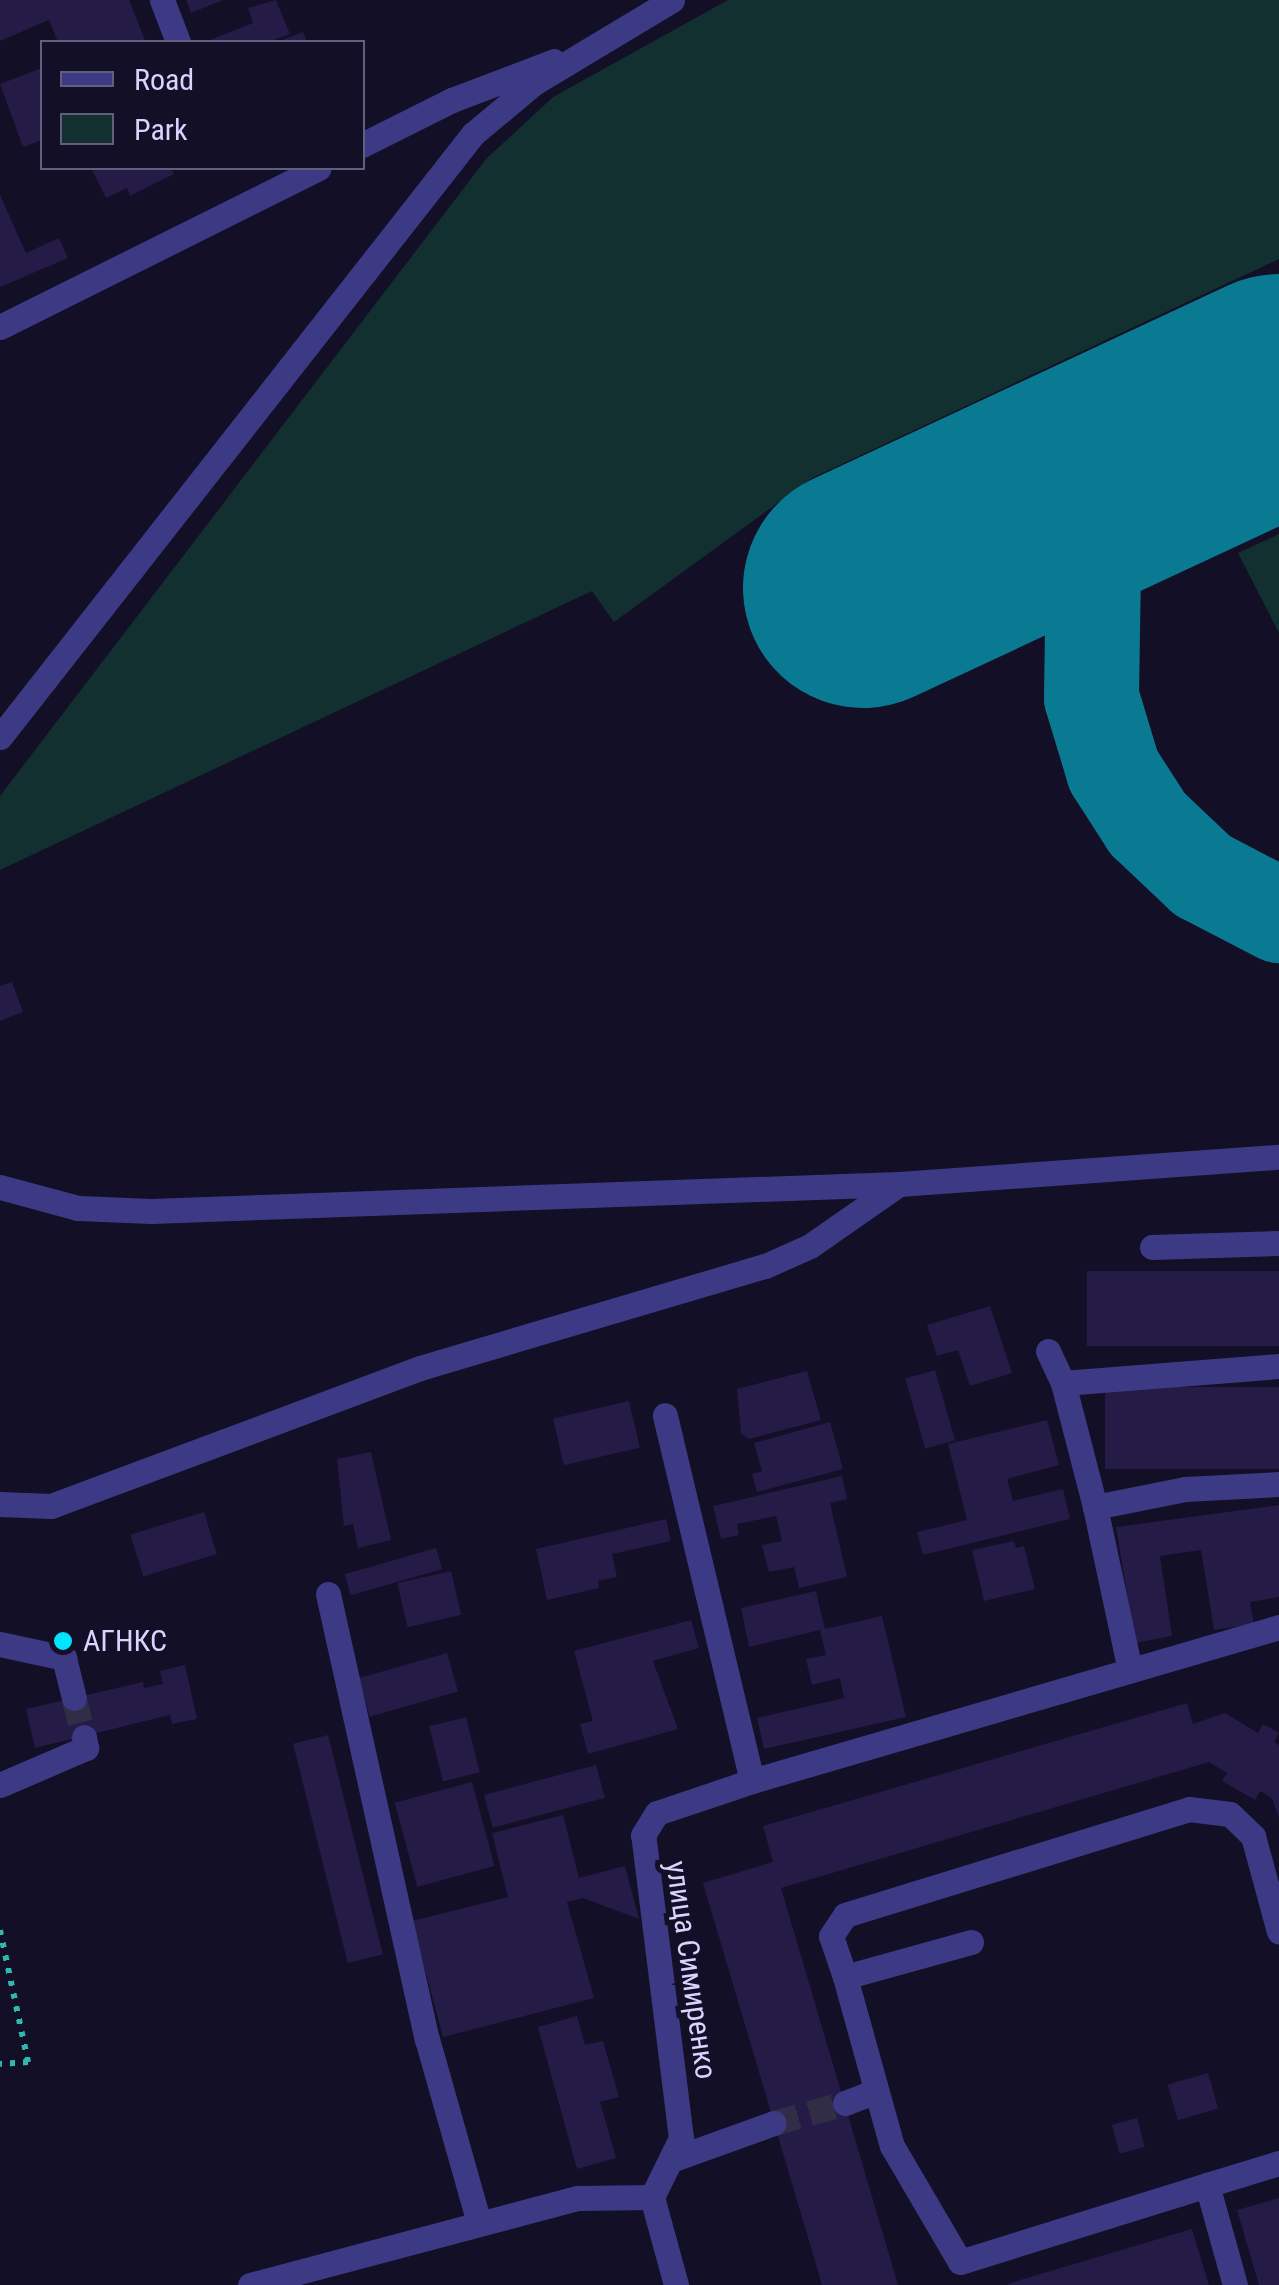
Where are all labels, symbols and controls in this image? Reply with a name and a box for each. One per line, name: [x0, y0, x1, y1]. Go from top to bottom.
legend: [40, 40, 365, 170]
text: Road: [134, 62, 194, 97]
text: Park: [134, 112, 188, 147]
place label: АГНКС: [83, 1623, 167, 1659]
marker: АГНКС: [52, 1630, 74, 1652]
street label: улица Симиренко: [658, 1859, 724, 2081]

